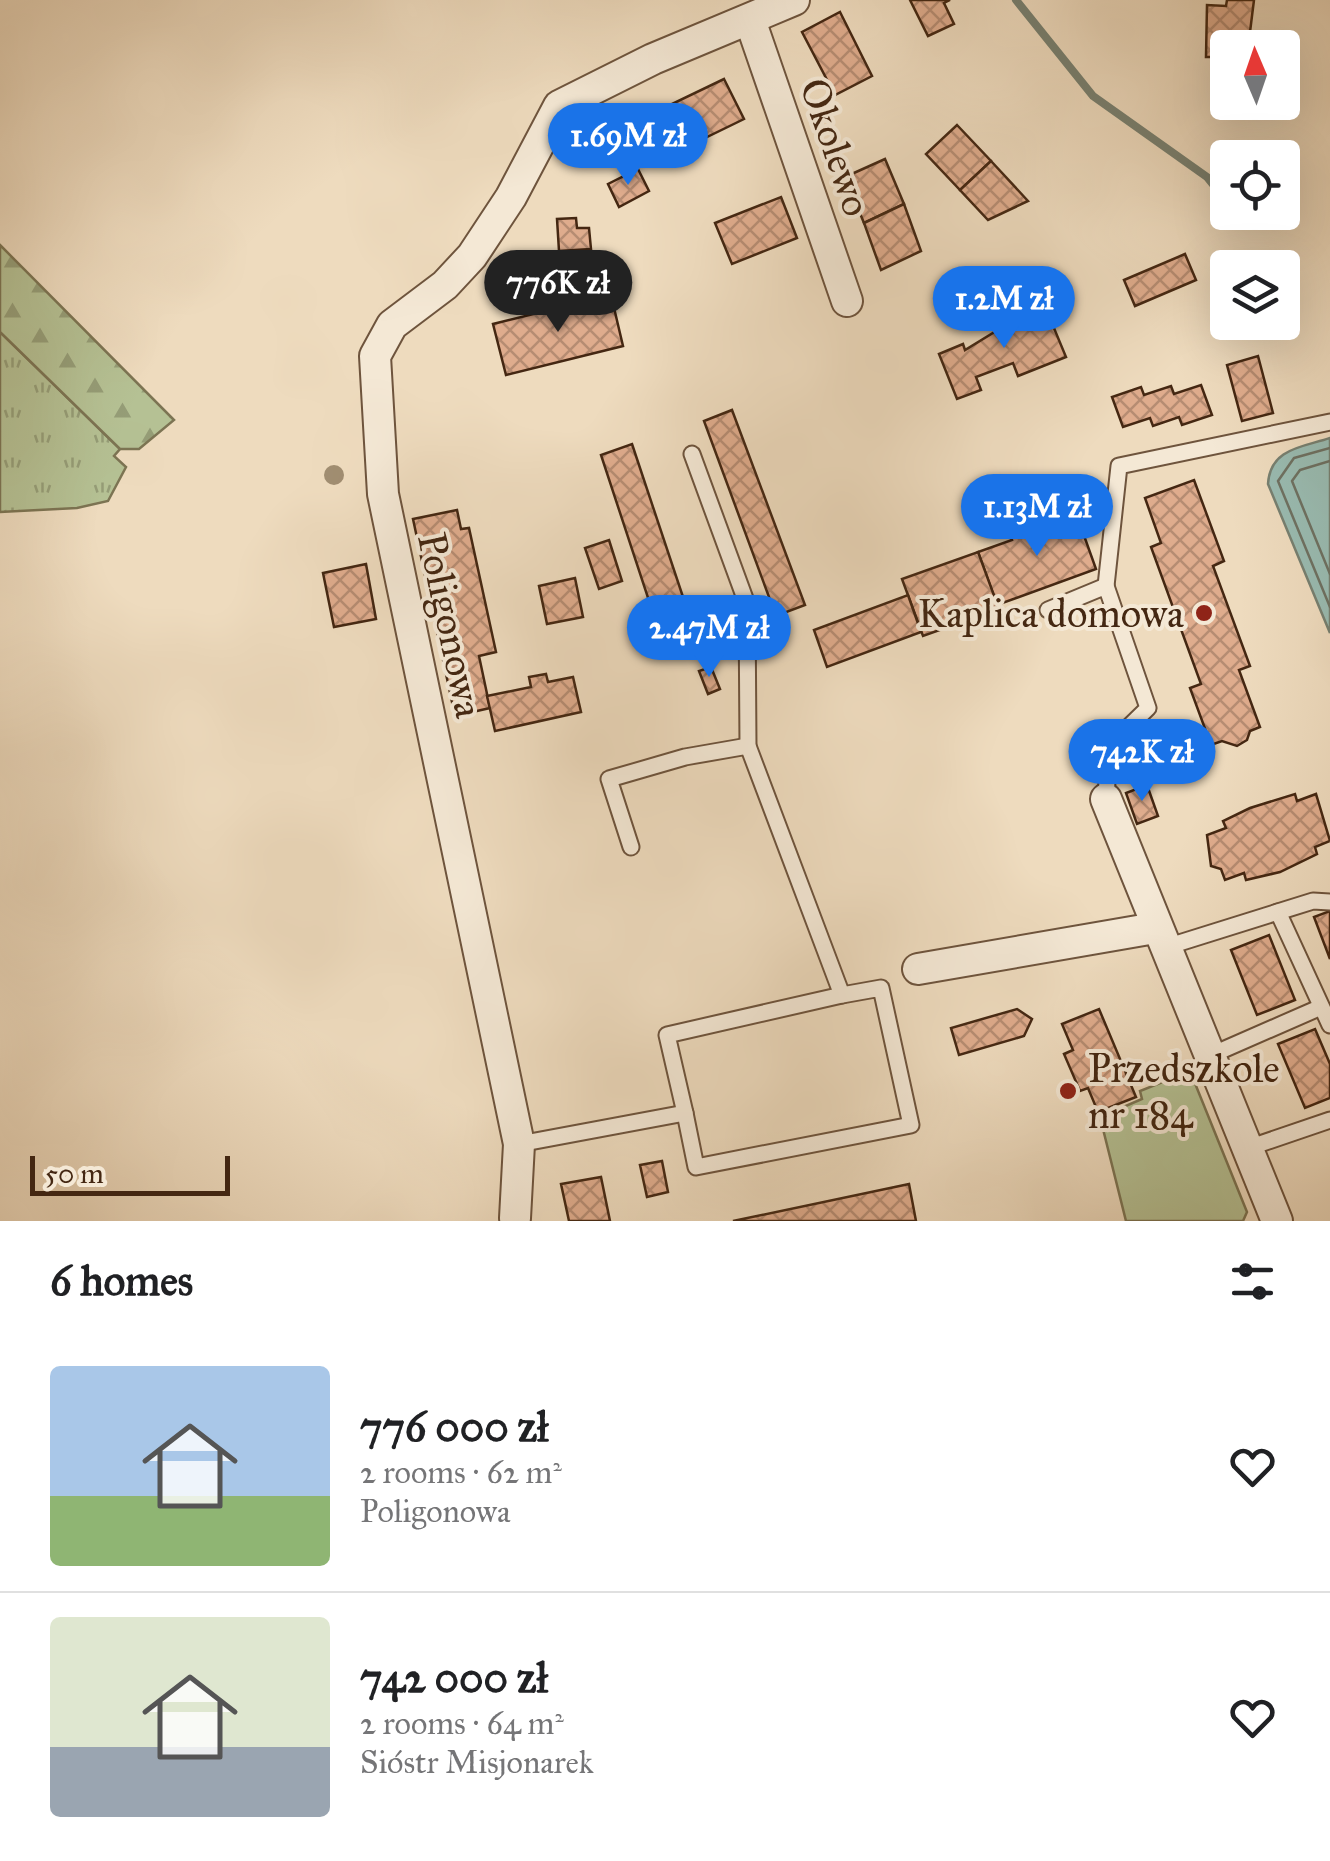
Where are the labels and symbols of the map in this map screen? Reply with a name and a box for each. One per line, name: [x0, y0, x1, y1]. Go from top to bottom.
north arrow: [1210, 30, 1300, 120]
street label: Okolewo: [789, 72, 882, 223]
pin: 1.69M zł: [525, 103, 731, 188]
pin: 776K zł: [466, 250, 650, 335]
pin: 1.2M zł: [912, 266, 1096, 351]
pin: 1.13M zł: [934, 474, 1140, 559]
street label: Poligonowa: [407, 528, 494, 722]
place label: Kaplica domowa: [918, 589, 1184, 638]
pin: 2.47M zł: [606, 595, 812, 680]
marker: Kaplica domowa: [1193, 602, 1215, 624]
pin: 742K zł: [1050, 719, 1234, 804]
place label: Przedszkole nr 184: [1088, 1044, 1280, 1139]
marker: Przedszkole nr 184: [1057, 1080, 1079, 1102]
scale bar: [30, 1151, 230, 1196]

